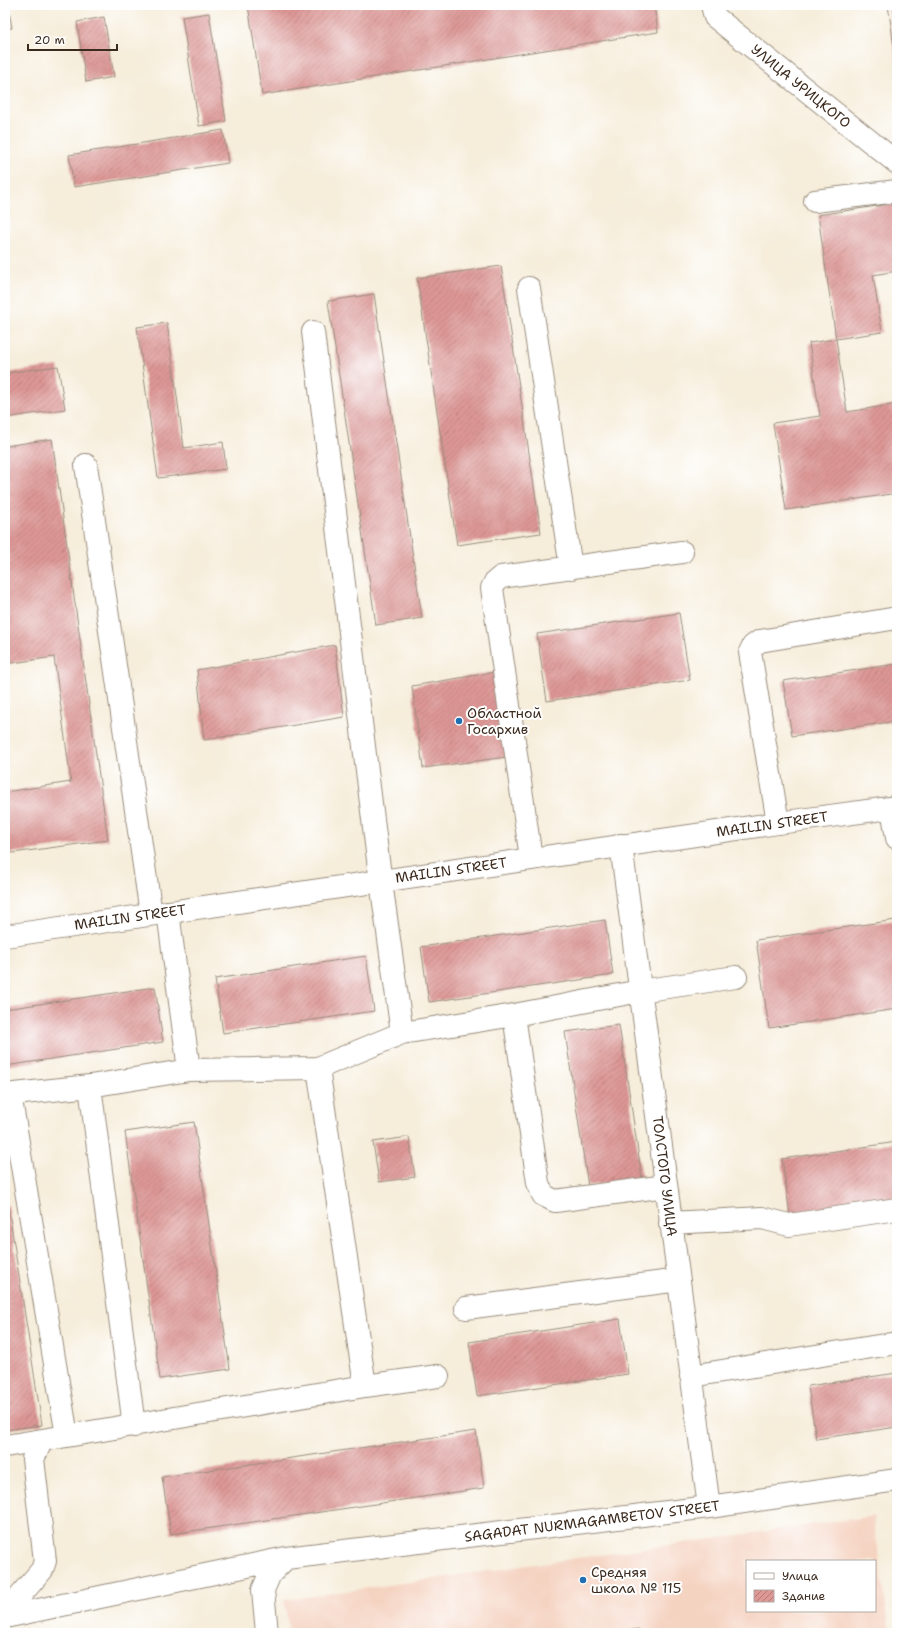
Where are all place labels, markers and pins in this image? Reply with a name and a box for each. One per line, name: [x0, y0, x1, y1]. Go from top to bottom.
place label: Областной Госархив: [467, 704, 542, 738]
marker: Областной Госархив: [454, 716, 464, 726]
place label: Средняя школа № 115: [591, 1563, 681, 1597]
marker: Средняя школа № 115: [578, 1575, 588, 1585]

